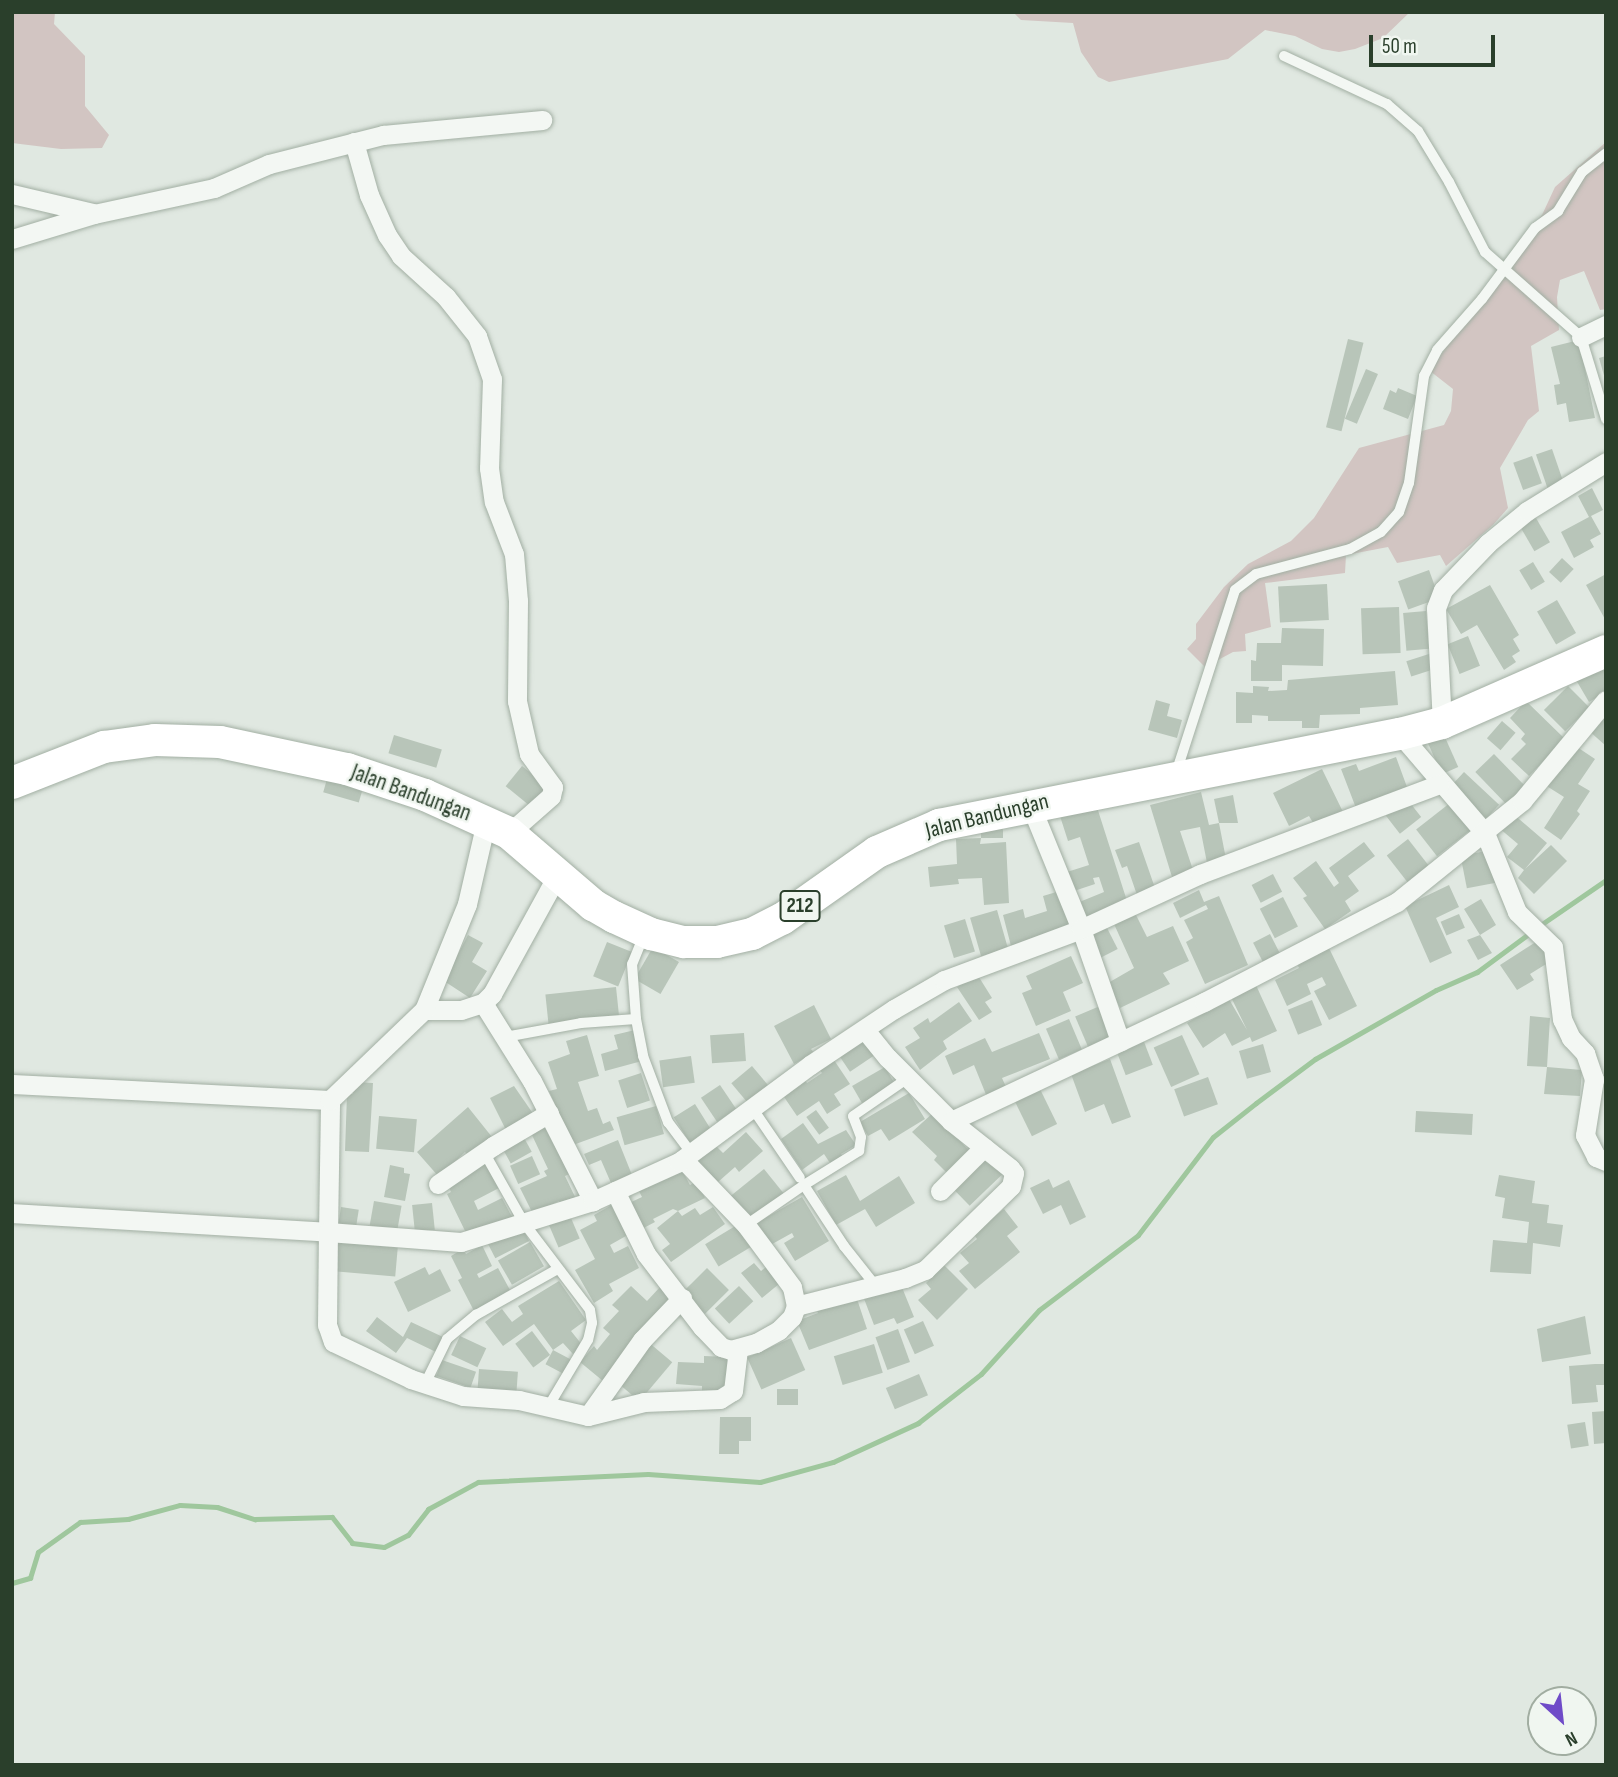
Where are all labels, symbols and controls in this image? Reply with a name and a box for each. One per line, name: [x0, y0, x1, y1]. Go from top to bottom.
scale bar: [1373, 21, 1499, 65]
text: 50 m: [1382, 34, 1417, 59]
street label: Jalan Bandungan: [347, 759, 475, 827]
street label: Jalan Bandungan: [923, 787, 1051, 845]
road number: 212: [779, 888, 821, 923]
north arrow: [1527, 1686, 1597, 1756]
text: N: [1561, 1726, 1581, 1751]

